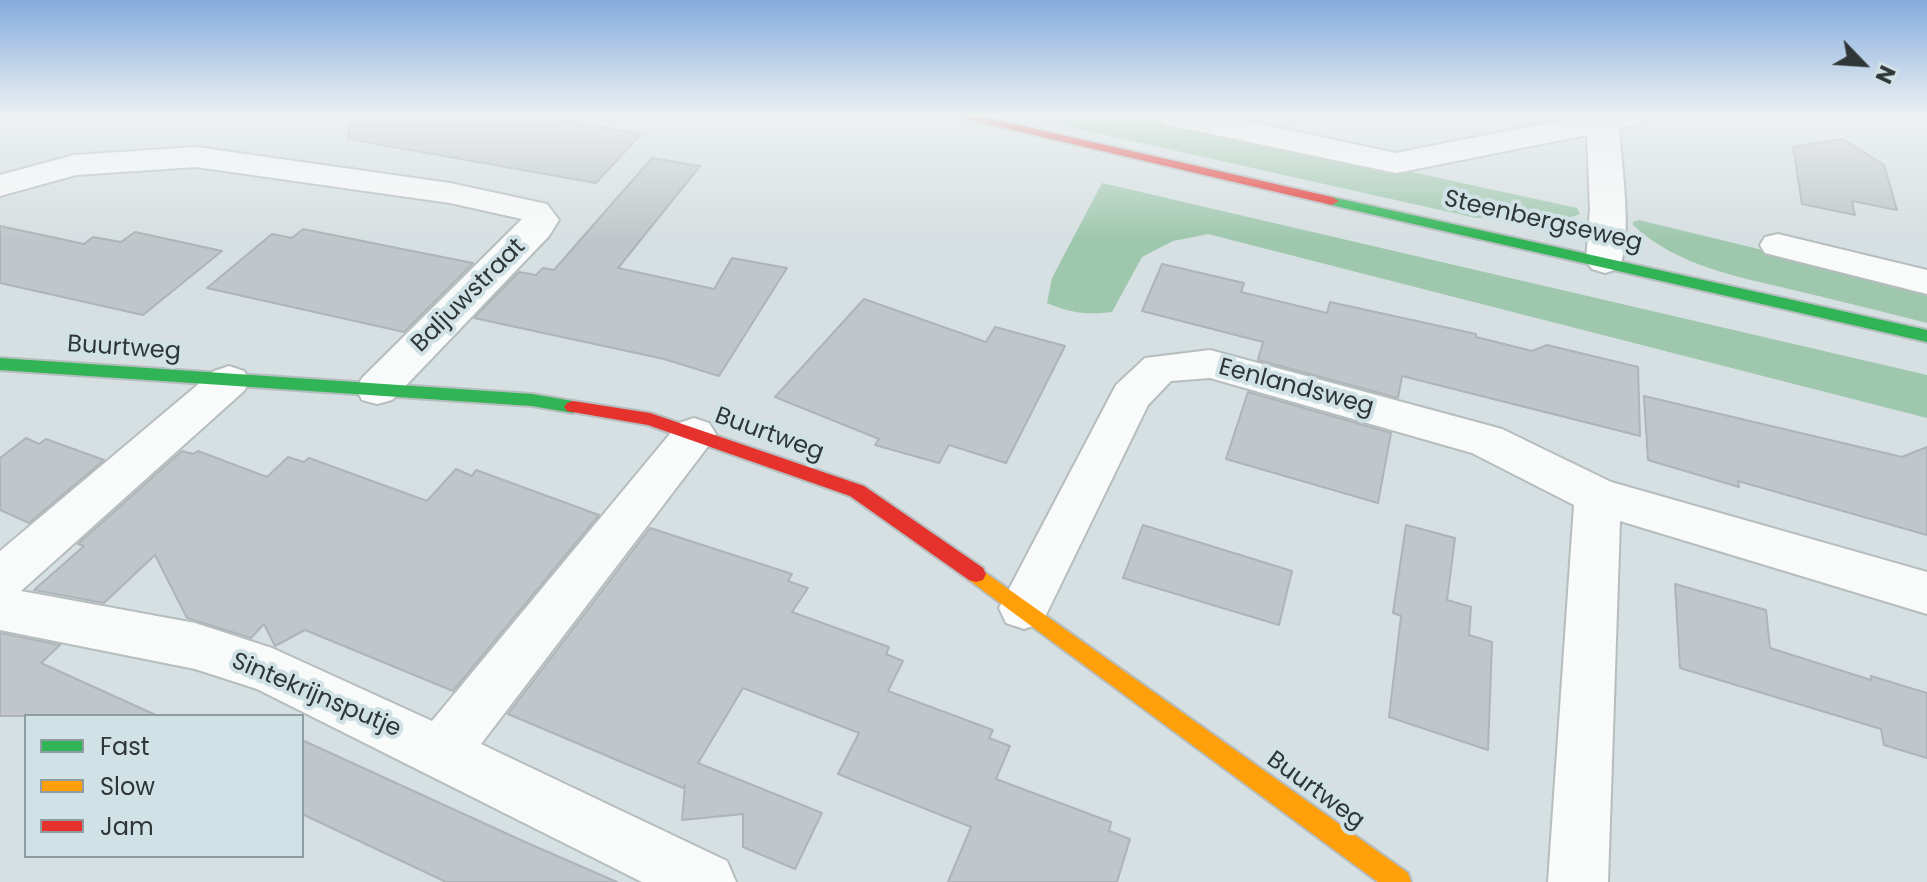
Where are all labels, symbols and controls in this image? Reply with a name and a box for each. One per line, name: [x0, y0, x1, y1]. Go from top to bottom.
north arrow: [1823, 24, 1903, 104]
text: N: [1868, 60, 1903, 88]
street label: Steenbergseweg: [1441, 185, 1645, 259]
street label: Baljuwstraat: [406, 233, 532, 359]
street label: Buurtweg: [66, 331, 182, 367]
street label: Eenlandsweg: [1215, 353, 1377, 423]
street label: Buurtweg: [711, 402, 827, 468]
street label: Sintekrijnsputje: [227, 647, 405, 745]
legend: [24, 714, 304, 858]
text: Fast: [100, 730, 150, 763]
street label: Buurtweg: [1260, 746, 1370, 836]
text: Slow: [100, 770, 155, 803]
text: Jam: [100, 810, 154, 843]

